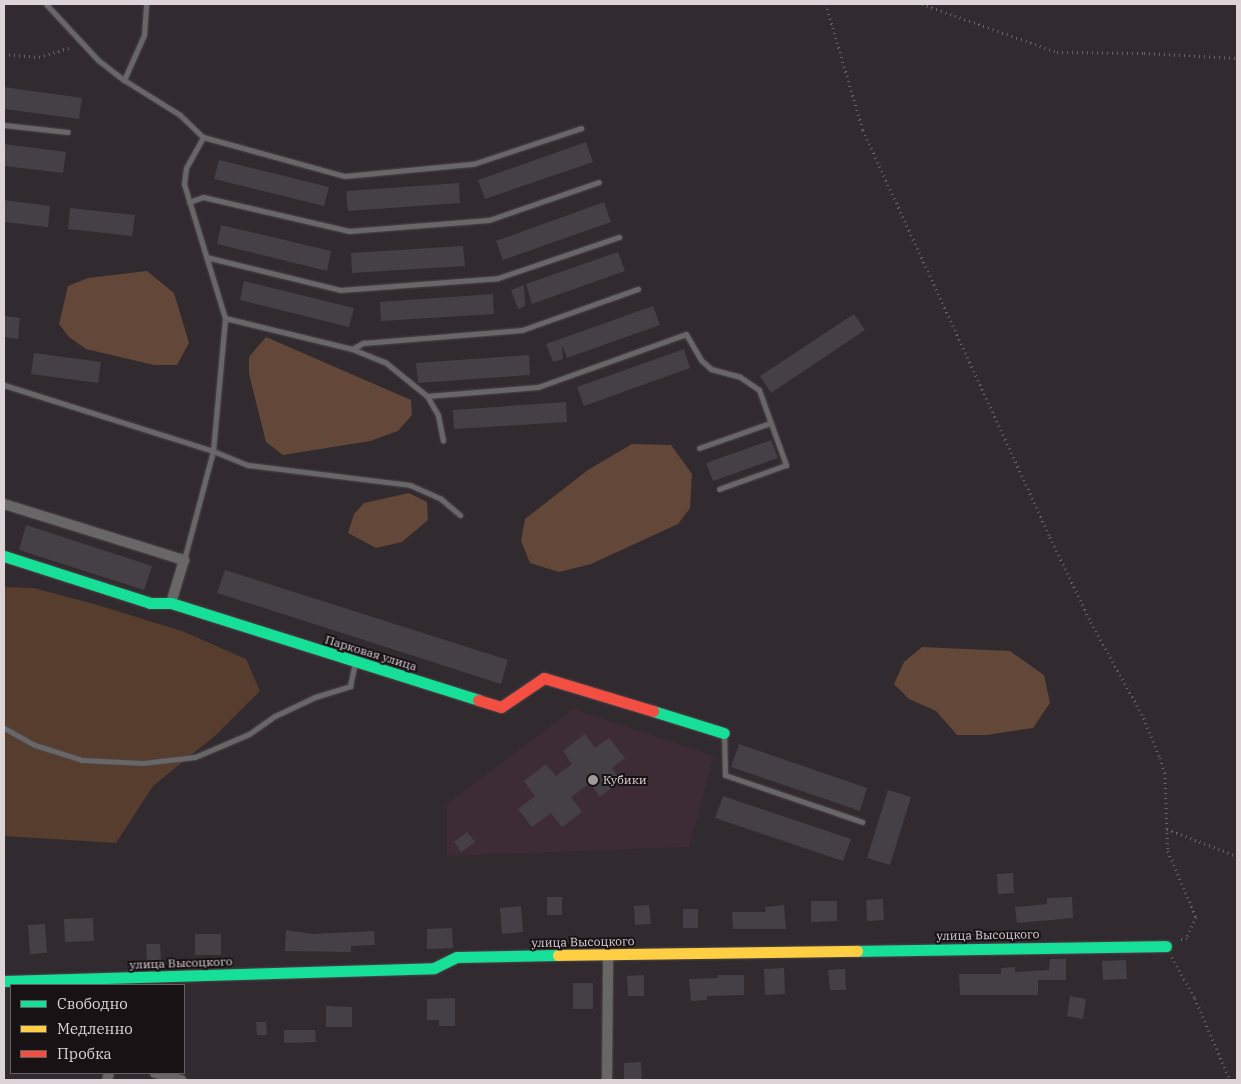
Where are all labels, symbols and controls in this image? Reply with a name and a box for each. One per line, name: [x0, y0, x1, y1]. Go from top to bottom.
street label: Парковая улица: [323, 632, 419, 674]
place label: Кубики: [603, 773, 647, 787]
marker: Кубики: [587, 774, 599, 786]
street label: улица Высоцкого: [936, 927, 1040, 943]
street label: улица Высоцкого: [531, 934, 635, 950]
street label: улица Высоцкого: [129, 954, 233, 972]
legend: [10, 984, 185, 1074]
text: Свободно: [57, 994, 128, 1013]
text: Медленно: [57, 1019, 133, 1038]
text: Пробка: [57, 1044, 112, 1063]

